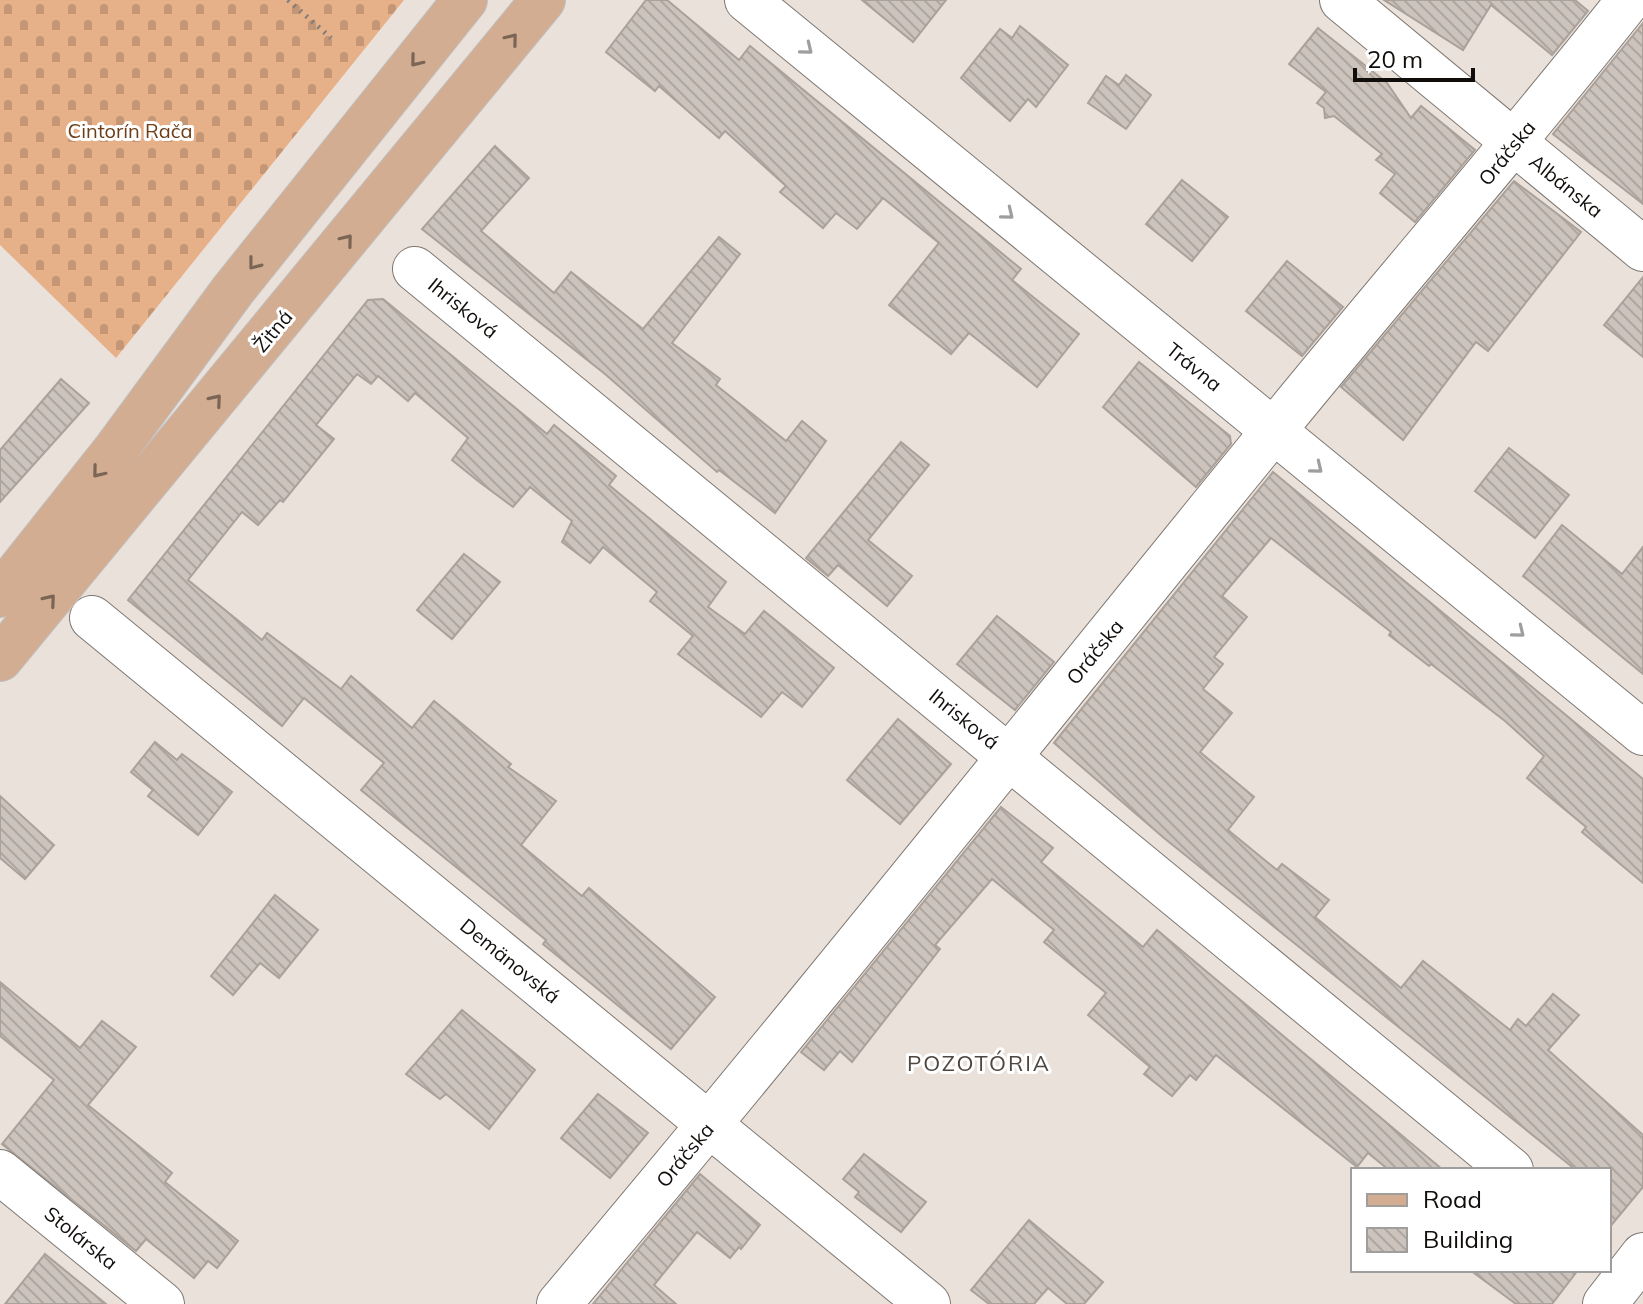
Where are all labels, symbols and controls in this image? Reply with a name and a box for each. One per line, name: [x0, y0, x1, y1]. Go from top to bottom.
scale bar: [1355, 32, 1473, 82]
one-way arrow: [502, 34, 517, 48]
one-way arrow: [798, 40, 813, 54]
text: 20 m: [1367, 44, 1423, 74]
one-way arrow: [411, 52, 426, 66]
street label: Oráčska: [1473, 115, 1540, 190]
park label: Cintorín Rača: [67, 118, 193, 143]
street label: Albánska: [1525, 148, 1608, 223]
one-way arrow: [999, 205, 1014, 219]
one-way arrow: [338, 235, 352, 250]
one-way arrow: [249, 255, 264, 269]
street label: Ihrisková: [423, 272, 503, 343]
street label: Žitná: [248, 304, 297, 357]
street label: Trávna: [1162, 337, 1227, 397]
one-way arrow: [206, 394, 221, 409]
one-way arrow: [1308, 458, 1322, 473]
one-way arrow: [93, 463, 108, 477]
one-way arrow: [40, 594, 55, 609]
street label: Oráčska: [1061, 614, 1128, 689]
one-way arrow: [1510, 622, 1524, 637]
street label: Ihrisková: [924, 683, 1004, 754]
street label: Demänovská: [455, 913, 565, 1008]
district label: POZOTÓRIA: [907, 1049, 1051, 1077]
street label: Oráčska: [650, 1117, 719, 1192]
legend: [1351, 1168, 1611, 1272]
text: Road: [1423, 1184, 1482, 1214]
street label: Stolárska: [40, 1201, 123, 1275]
text: Building: [1423, 1224, 1513, 1254]

